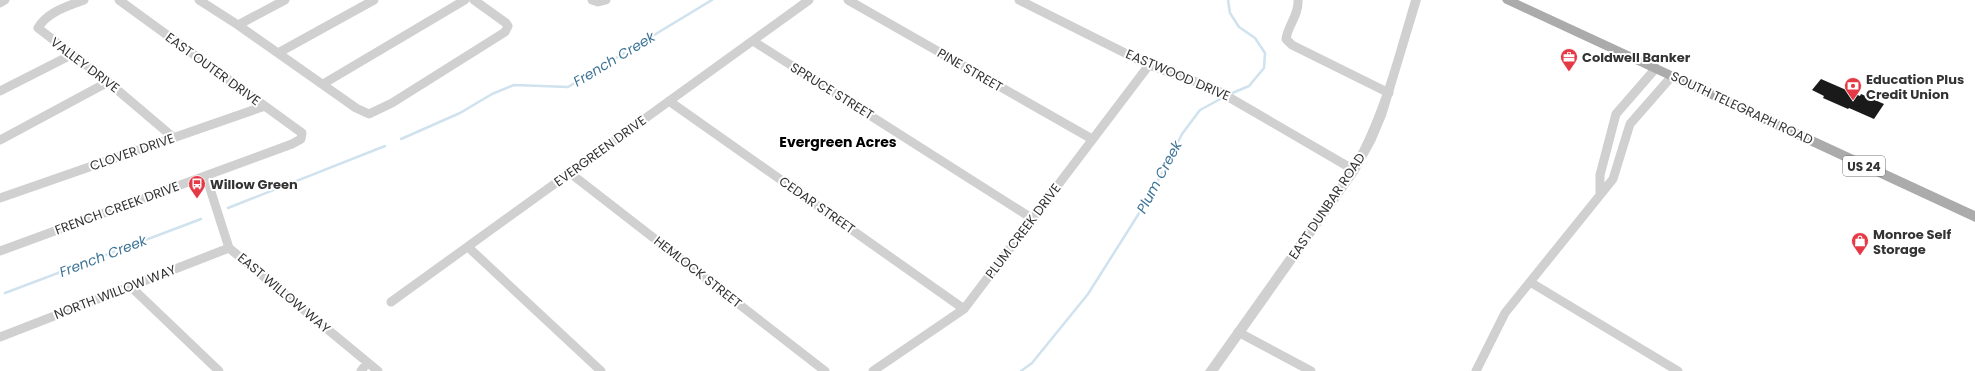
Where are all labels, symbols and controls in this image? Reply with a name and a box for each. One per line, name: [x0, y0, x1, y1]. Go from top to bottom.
water label: French Creek: [569, 26, 659, 91]
street label: EAST OUTER DRIVE: [162, 28, 264, 110]
street label: VALLEY DRIVE: [46, 33, 124, 97]
street label: PINE STREET: [934, 44, 1006, 96]
street label: EASTWOOD DRIVE: [1123, 44, 1233, 106]
office icon: Coldwell Banker: [1559, 47, 1579, 72]
place label: Coldwell Banker: [1582, 48, 1691, 67]
street label: SPRUCE STREET: [787, 58, 877, 124]
street label: SOUTH TELEGRAPH ROAD: [1668, 67, 1816, 149]
place label: Education Plus Credit Union: [1866, 70, 1964, 104]
bank icon: Education Plus Credit Union: [1843, 76, 1863, 101]
street label: EVERGREEN DRIVE: [550, 111, 650, 191]
street label: CLOVER DRIVE: [87, 129, 177, 175]
district label: Evergreen Acres: [779, 132, 897, 152]
water label: Plum Creek: [1131, 136, 1187, 217]
street label: EAST DUNBAR ROAD: [1284, 149, 1370, 263]
road number: US 24: [1843, 156, 1885, 176]
street label: CEDAR STREET: [775, 172, 859, 238]
bus stop icon: Willow Green: [187, 174, 207, 199]
place label: Willow Green: [210, 175, 298, 194]
street label: FRENCH CREEK DRIVE: [52, 177, 182, 239]
street label: PLUM CREEK DRIVE: [981, 179, 1065, 283]
place label: Monroe Self Storage: [1873, 225, 1951, 259]
water label: French Creek: [56, 230, 150, 282]
shop icon: Monroe Self Storage: [1850, 231, 1870, 256]
street label: HEMLOCK STREET: [650, 232, 746, 312]
street label: EAST WILLOW WAY: [233, 248, 335, 338]
street label: NORTH WILLOW WAY: [51, 260, 179, 324]

